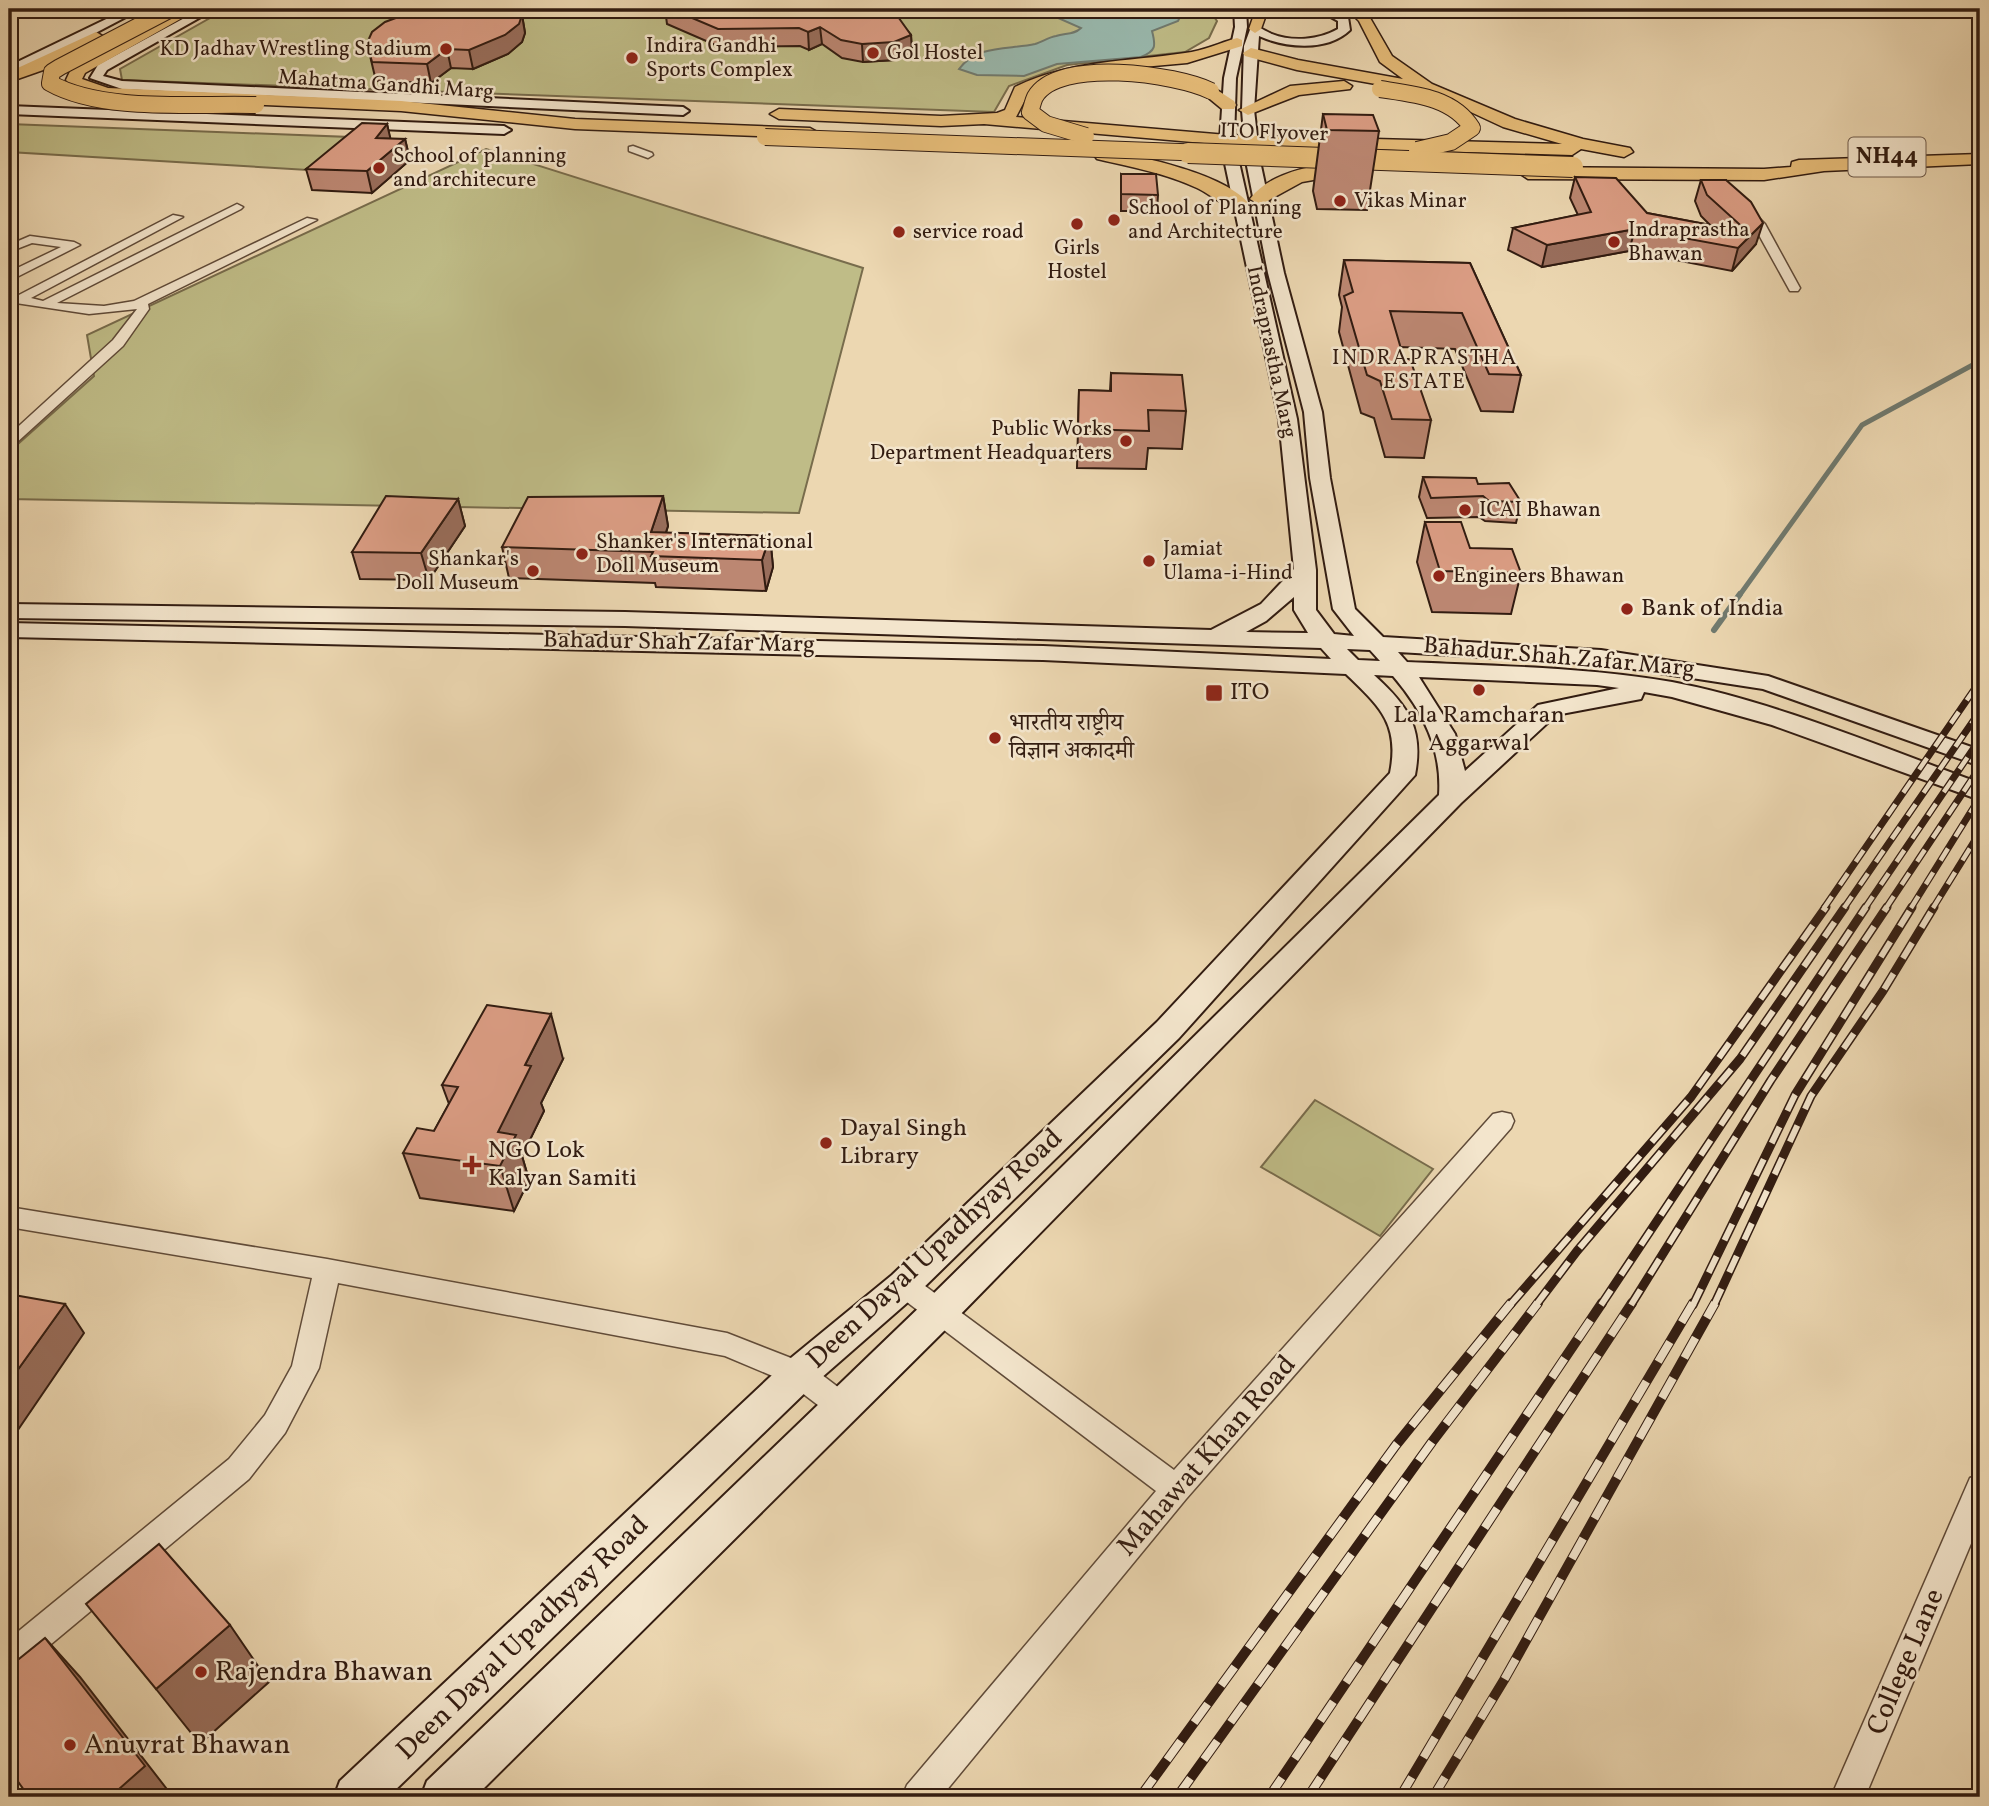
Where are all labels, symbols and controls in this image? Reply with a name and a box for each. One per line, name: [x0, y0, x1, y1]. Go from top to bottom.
place label: Indira Gandhi Sports Complex: [646, 32, 793, 85]
place label: KD Jadhav Wrestling Stadium: [159, 35, 432, 64]
place label: Gol Hostel: [887, 39, 983, 68]
marker: KD Jadhav Wrestling Stadium: [438, 41, 454, 57]
marker: Gol Hostel: [865, 45, 881, 61]
marker: Indira Gandhi Sports Complex: [624, 50, 640, 66]
street label: Mahatma Gandhi Marg: [277, 63, 495, 107]
street label: ITO Flyover: [1219, 117, 1329, 149]
road number: NH44: [1848, 138, 1926, 176]
place label: School of planning and architecure: [393, 142, 566, 195]
marker: School of planning and architecure: [371, 160, 387, 176]
place label: Vikas Minar: [1354, 187, 1467, 216]
marker: Vikas Minar: [1332, 193, 1348, 209]
place label: School of Planning and Architecture: [1128, 194, 1302, 247]
marker: School of Planning and Architecture: [1106, 212, 1122, 228]
marker: Girls Hostel: [1069, 216, 1085, 232]
place label: Indraprastha Bhawan: [1628, 216, 1750, 269]
place label: service road: [913, 218, 1024, 247]
marker: service road: [891, 224, 907, 240]
place label: Girls Hostel: [1047, 234, 1107, 287]
marker: Indraprastha Bhawan: [1606, 234, 1622, 250]
street label: Indraprastha Marg: [1239, 263, 1303, 441]
district label: INDRAPRASTHA ESTATE: [1332, 344, 1518, 397]
place label: Public Works Department Headquarters: [870, 415, 1112, 468]
marker: Public Works Department Headquarters: [1118, 433, 1134, 449]
place label: ICAI Bhawan: [1479, 496, 1601, 525]
marker: ICAI Bhawan: [1457, 502, 1473, 518]
place label: Shanker's International Doll Museum: [596, 528, 813, 581]
place label: Jamiat Ulama-i-Hind: [1163, 535, 1293, 588]
place label: Shankar's Doll Museum: [396, 545, 519, 598]
marker: Shanker's International Doll Museum: [574, 546, 590, 562]
marker: Jamiat Ulama-i-Hind: [1141, 553, 1157, 569]
place label: Engineers Bhawan: [1453, 562, 1624, 591]
marker: Shankar's Doll Museum: [525, 563, 541, 579]
marker: Engineers Bhawan: [1431, 568, 1447, 584]
place label: Bank of India: [1641, 592, 1784, 626]
marker: Bank of India: [1619, 601, 1635, 617]
street label: Bahadur Shah Zafar Marg: [543, 624, 815, 662]
street label: Bahadur Shah Zafar Marg: [1422, 629, 1696, 687]
place label: ITO: [1230, 676, 1269, 710]
marker: Lala Ramcharan Aggarwal: [1471, 682, 1487, 698]
marker: ITO: [1204, 683, 1224, 703]
place label: Lala Ramcharan Aggarwal: [1393, 699, 1565, 761]
place label: भारतीय राष्ट्रीय विज्ञान अकादमी: [1008, 707, 1135, 769]
marker: भारतीय राष्ट्रीय विज्ञान अकादमी: [987, 730, 1003, 746]
place label: Dayal Singh Library: [840, 1112, 967, 1174]
street label: Deen Dayal Upadhyay Road: [798, 1120, 1072, 1378]
place label: NGO Lok Kalyan Samiti: [488, 1134, 637, 1196]
marker: Dayal Singh Library: [818, 1135, 834, 1151]
marker: NGO Lok Kalyan Samiti: [462, 1155, 482, 1175]
street label: Mahawat Khan Road: [1108, 1347, 1306, 1565]
street label: Deen Dayal Upadhyay Road: [388, 1507, 658, 1769]
street label: College Lane: [1858, 1583, 1954, 1741]
place label: Rajendra Bhawan: [215, 1653, 433, 1692]
marker: Rajendra Bhawan: [193, 1664, 209, 1680]
place label: Anuvrat Bhawan: [84, 1726, 290, 1765]
marker: Anuvrat Bhawan: [62, 1737, 78, 1753]

